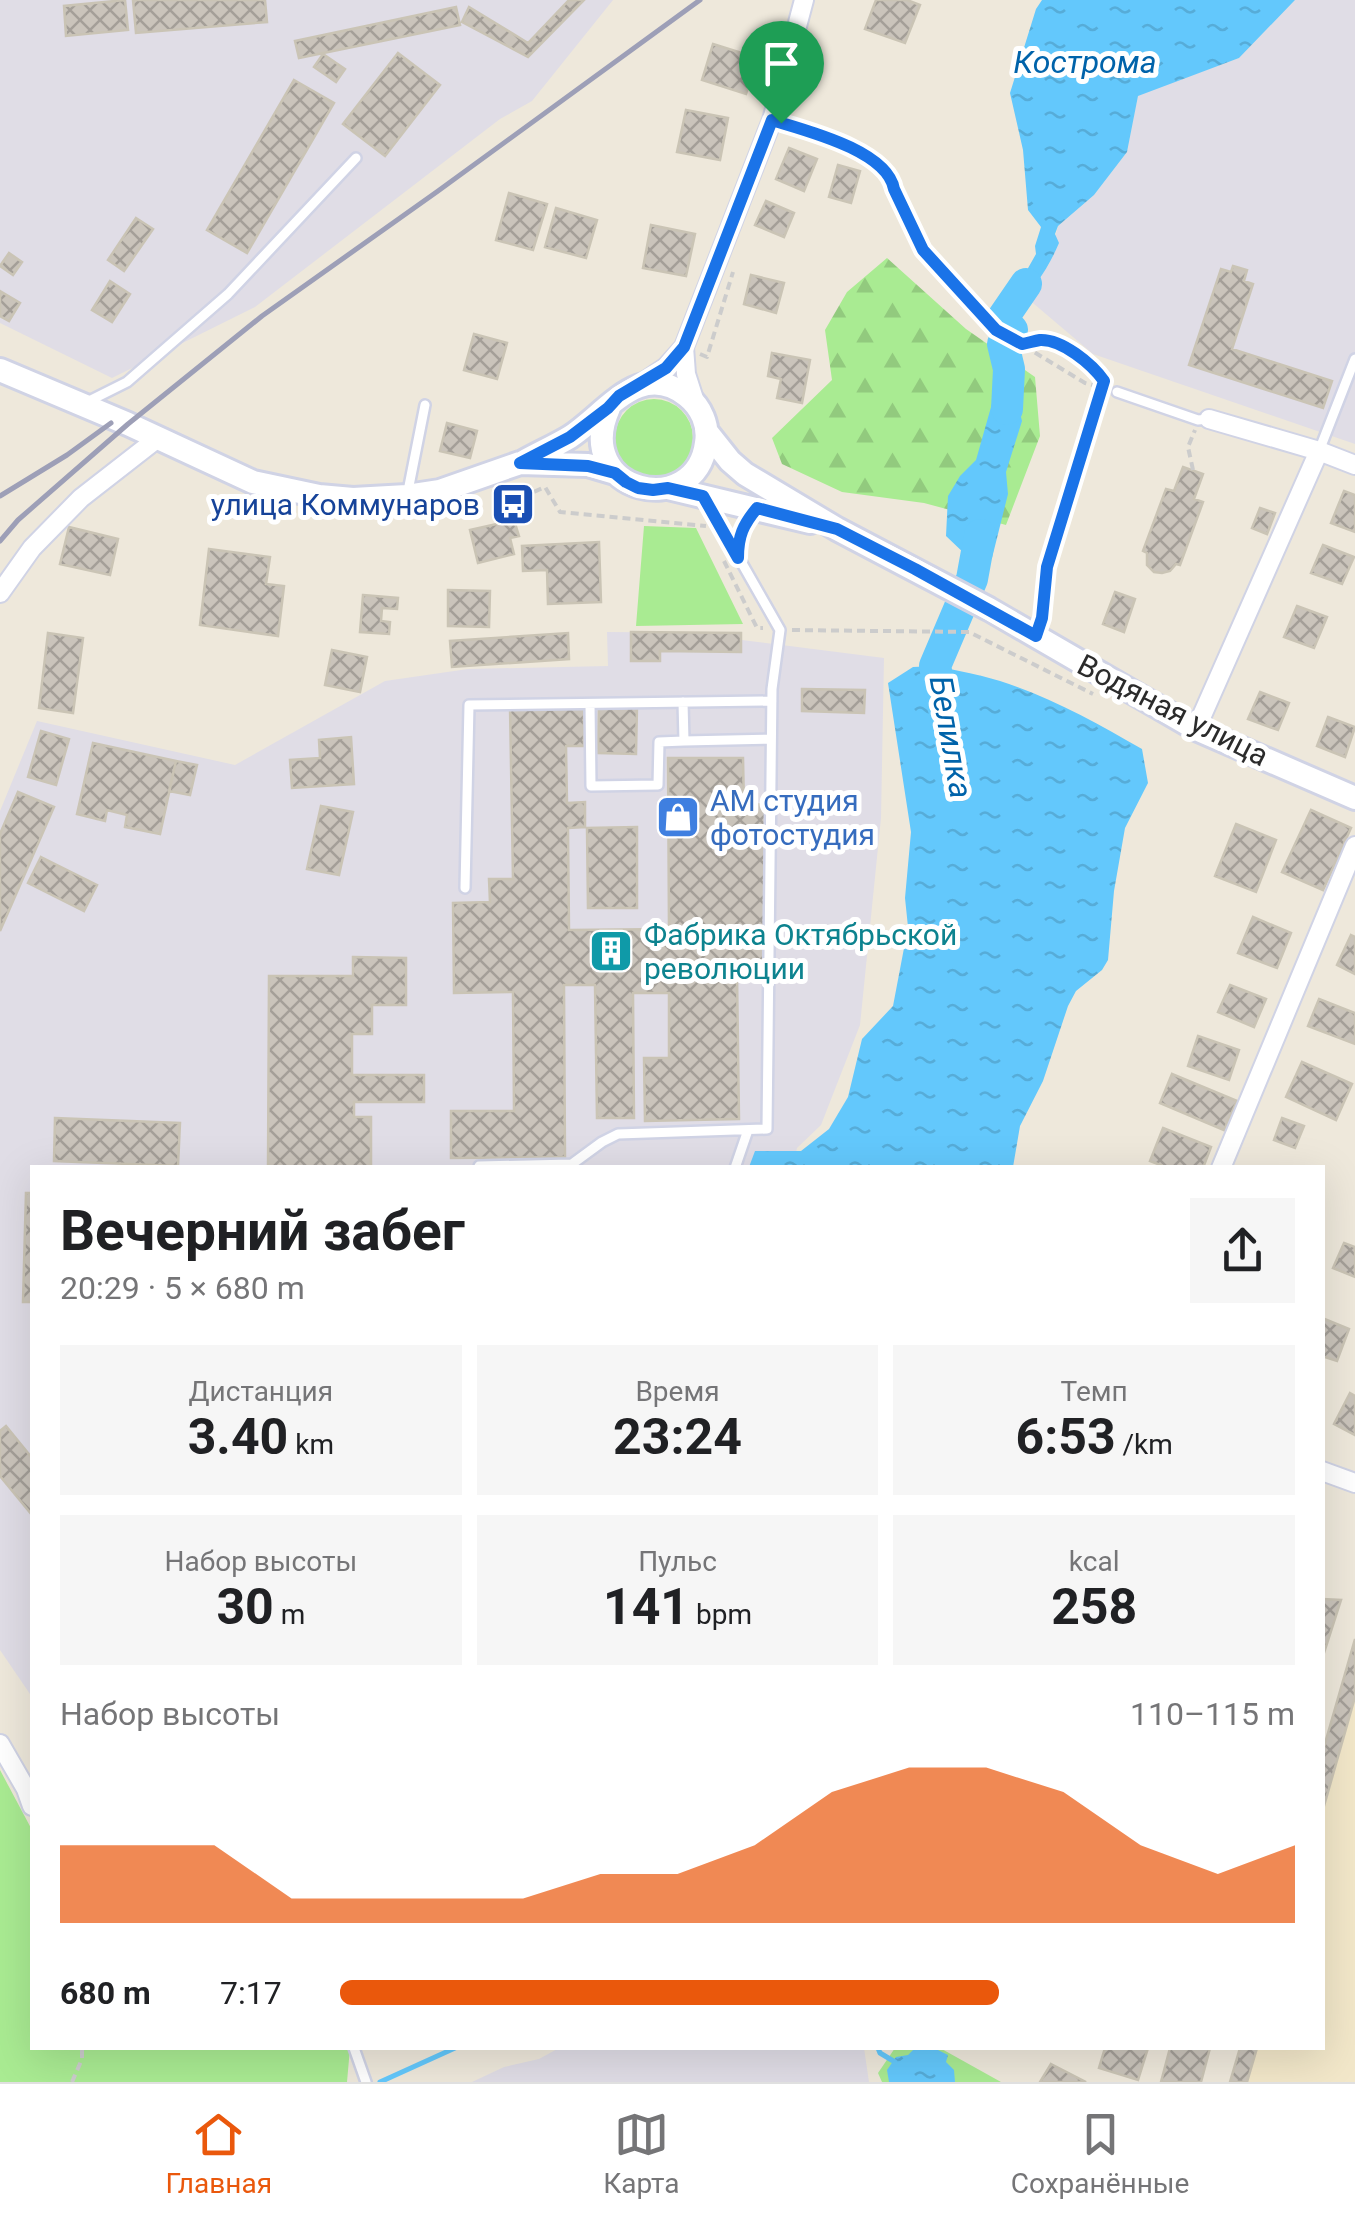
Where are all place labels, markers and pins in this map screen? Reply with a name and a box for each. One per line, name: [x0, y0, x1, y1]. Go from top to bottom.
pin: [739, 21, 824, 124]
bus stop icon: улица Коммунаров: [490, 481, 536, 527]
place label: улица Коммунаров: [211, 487, 480, 522]
place label: АМ студия фотостудия: [710, 783, 875, 852]
shop icon: АМ студия фотостудия: [655, 794, 701, 840]
place label: Фабрика Октябрьской революции: [644, 917, 957, 986]
building icon: Фабрика Октябрьской революции: [588, 928, 634, 974]

